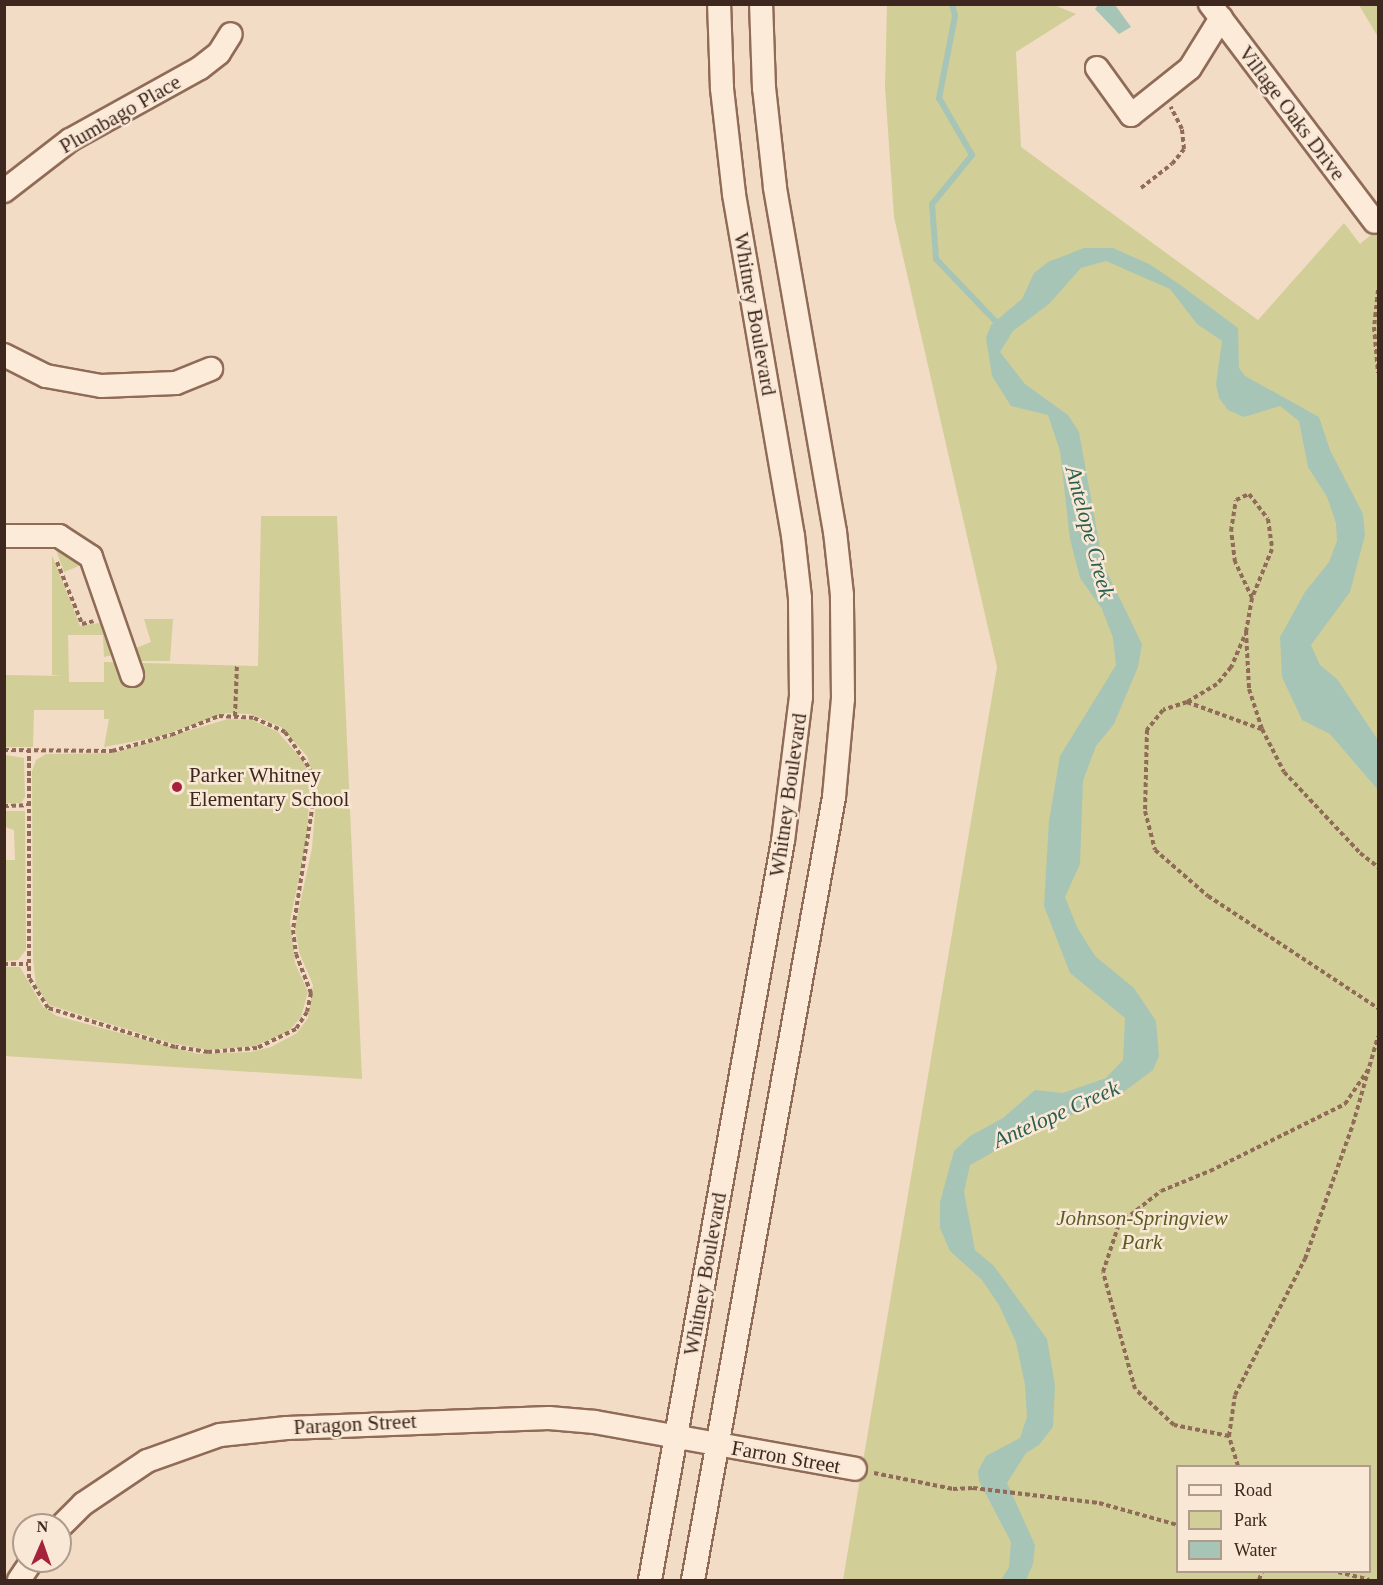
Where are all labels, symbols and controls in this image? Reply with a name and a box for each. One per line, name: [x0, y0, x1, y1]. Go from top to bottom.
street label: Village Oaks Drive: [1233, 41, 1351, 185]
street label: Plumbago Place: [55, 69, 185, 159]
street label: Whitney Boulevard: [728, 231, 782, 397]
water label: Antelope Creek: [1060, 463, 1120, 601]
street label: Whitney Boulevard: [764, 712, 812, 878]
place label: Parker Whitney Elementary School: [189, 762, 349, 812]
marker: Parker Whitney Elementary School: [170, 780, 184, 794]
water label: Antelope Creek: [989, 1074, 1123, 1154]
street label: Whitney Boulevard: [678, 1191, 732, 1357]
park label: Johnson-Springview Park: [1056, 1205, 1228, 1255]
street label: Paragon Street: [293, 1408, 417, 1440]
street label: Farron Street: [730, 1435, 842, 1479]
legend: [1176, 1465, 1371, 1573]
text: Road: [1234, 1480, 1272, 1500]
text: Park: [1234, 1510, 1267, 1530]
north arrow: [12, 1513, 72, 1573]
text: N: [37, 1518, 49, 1535]
text: Water: [1234, 1540, 1277, 1560]

